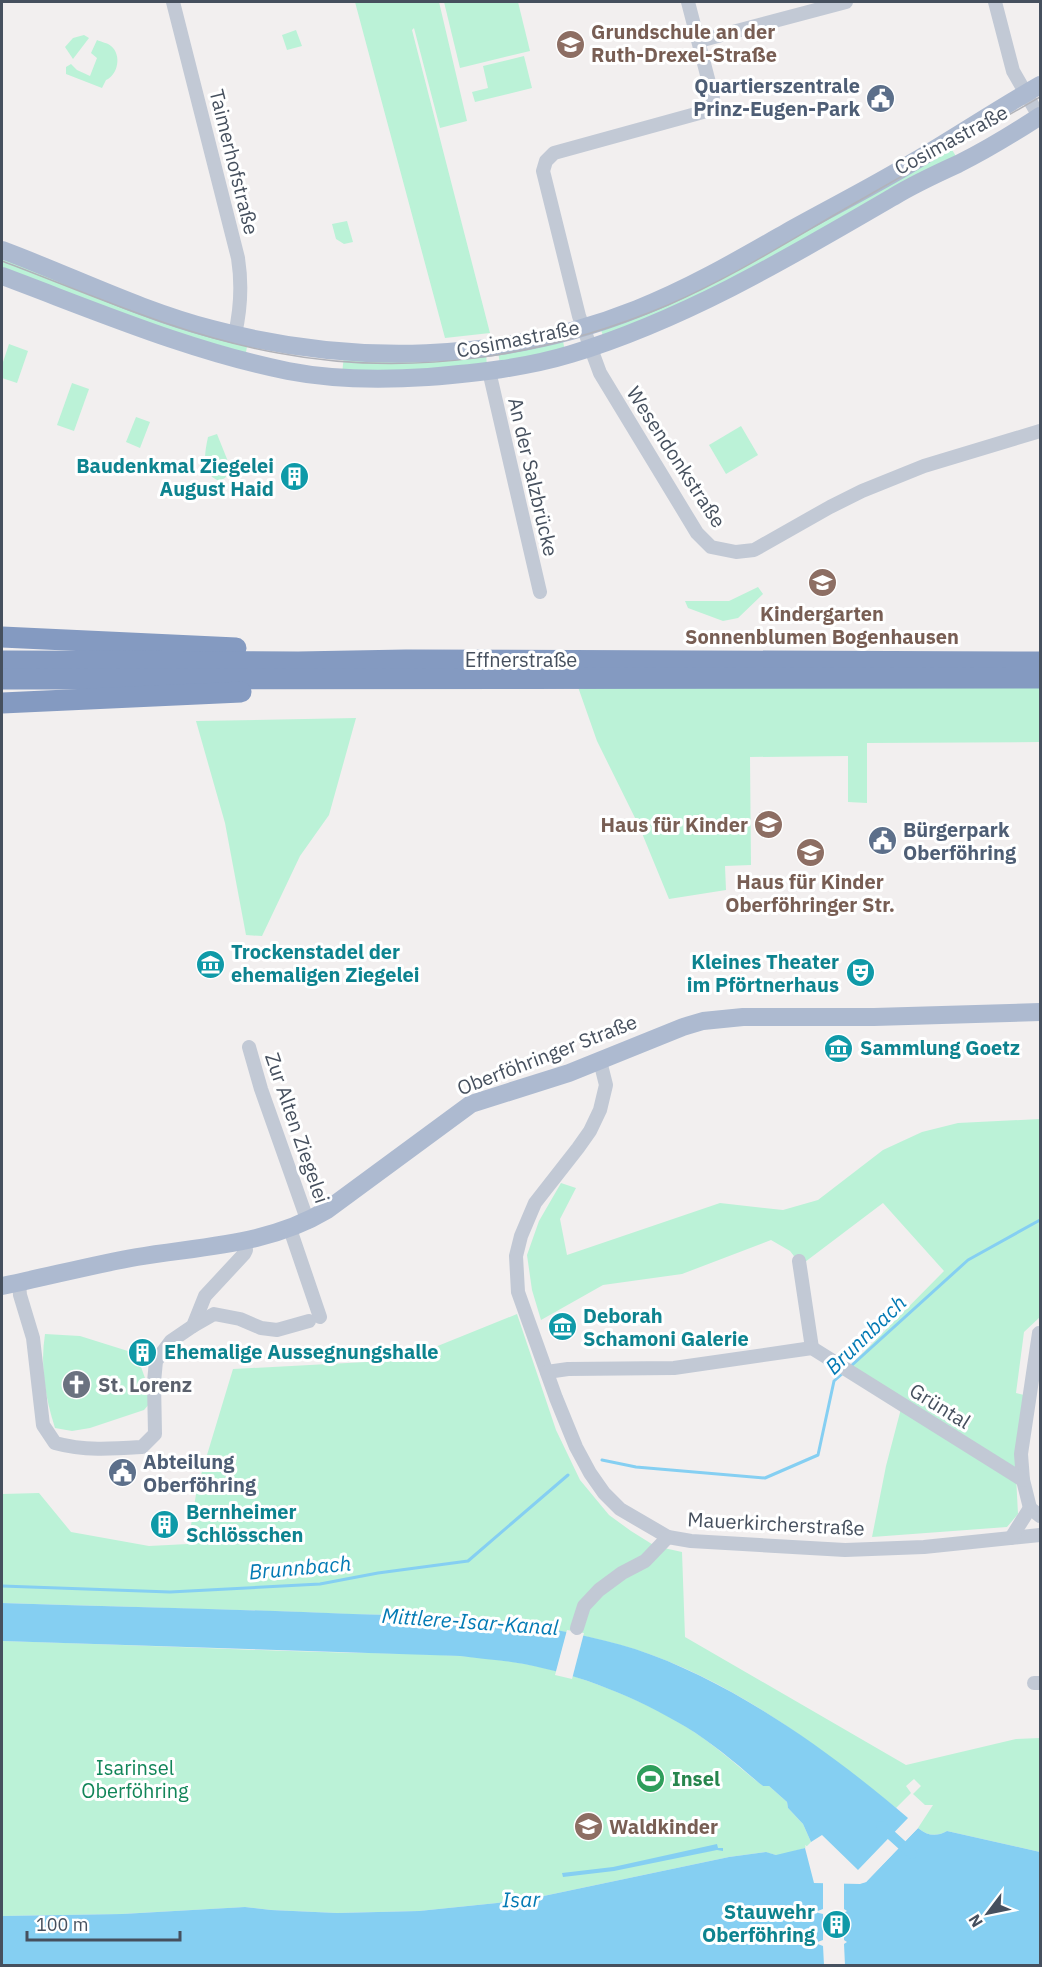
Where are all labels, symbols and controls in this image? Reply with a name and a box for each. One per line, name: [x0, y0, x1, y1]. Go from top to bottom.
place label: Grundschule an der Ruth-Drexel-Straße: [591, 18, 777, 68]
school or university icon: Grundschule an der Ruth-Drexel-Straße: [554, 28, 586, 60]
place label: Quartierszentrale Prinz-Eugen-Park: [693, 72, 860, 122]
public building icon: Quartierszentrale Prinz-Eugen-Park: [865, 82, 897, 114]
street label: Taimerhofstraße: [203, 86, 266, 237]
street label: Cosimastraße: [889, 98, 1012, 181]
street label: Cosimastraße: [454, 313, 582, 364]
street label: Wesendonkstraße: [621, 381, 732, 533]
street label: An der Salzbrücke: [502, 395, 565, 559]
place label: Baudenkmal Ziegelei August Haid: [76, 452, 274, 502]
building icon: Baudenkmal Ziegelei August Haid: [279, 461, 311, 493]
school or university icon: Kindergarten Sonnenblumen Bogenhausen: [806, 567, 838, 599]
place label: Kindergarten Sonnenblumen Bogenhausen: [685, 600, 959, 650]
street label: Effnerstraße: [465, 646, 577, 673]
school or university icon: Haus für Kinder: [753, 809, 785, 841]
place label: Haus für Kinder: [600, 811, 748, 838]
place label: Bürgerpark Oberföhring: [903, 816, 1017, 866]
public building icon: Bürgerpark Oberföhring: [866, 825, 898, 857]
school or university icon: Haus für Kinder Oberföhringer Str.: [794, 836, 826, 868]
place label: Haus für Kinder Oberföhringer Str.: [725, 868, 895, 918]
place label: Trockenstadel der ehemaligen Ziegelei: [231, 938, 420, 988]
museum icon: Trockenstadel der ehemaligen Ziegelei: [194, 948, 226, 980]
place label: Kleines Theater im Pförtnerhaus: [687, 948, 839, 998]
theatre icon: Kleines Theater im Pförtnerhaus: [844, 957, 876, 989]
street label: Oberföhringer Straße: [453, 1008, 641, 1101]
museum icon: Sammlung Goetz: [823, 1032, 855, 1064]
place label: Sammlung Goetz: [860, 1034, 1020, 1061]
street label: Zur Alten Ziegelei: [259, 1049, 336, 1207]
water label: Brunnbach: [819, 1289, 912, 1380]
place label: Deborah Schamoni Galerie: [583, 1302, 749, 1352]
museum icon: Deborah Schamoni Galerie: [546, 1311, 578, 1343]
building icon: Ehemalige Aussegnungshalle: [127, 1336, 159, 1368]
place label: Ehemalige Aussegnungshalle: [164, 1338, 439, 1365]
church icon: St. Lorenz: [61, 1369, 93, 1401]
place label: St. Lorenz: [98, 1371, 192, 1398]
street label: Grüntal: [905, 1376, 976, 1435]
place label: Abteilung Oberföhring: [143, 1448, 257, 1498]
public building icon: Abteilung Oberföhring: [106, 1457, 138, 1489]
place label: Bernheimer Schlösschen: [186, 1498, 304, 1548]
street label: Mauerkircherstraße: [687, 1505, 865, 1542]
building icon: Bernheimer Schlösschen: [149, 1508, 181, 1540]
water label: Brunnbach: [248, 1549, 352, 1585]
water label: Mittlere-Isar-Kanal: [381, 1601, 560, 1641]
park label: Isarinsel Oberföhring: [81, 1754, 189, 1804]
sports icon: Insel: [635, 1763, 667, 1795]
place label: Insel: [672, 1765, 720, 1792]
school or university icon: Waldkinder: [572, 1811, 604, 1843]
place label: Waldkinder: [609, 1813, 718, 1840]
north arrow: [958, 1883, 1018, 1943]
water label: Isar: [502, 1885, 542, 1913]
place label: Stauwehr Oberföhring: [702, 1898, 816, 1948]
scale bar: [27, 1904, 180, 1942]
building icon: Stauwehr Oberföhring: [820, 1908, 852, 1940]
text: N: [964, 1911, 987, 1931]
text: 100 m: [36, 1913, 88, 1936]

